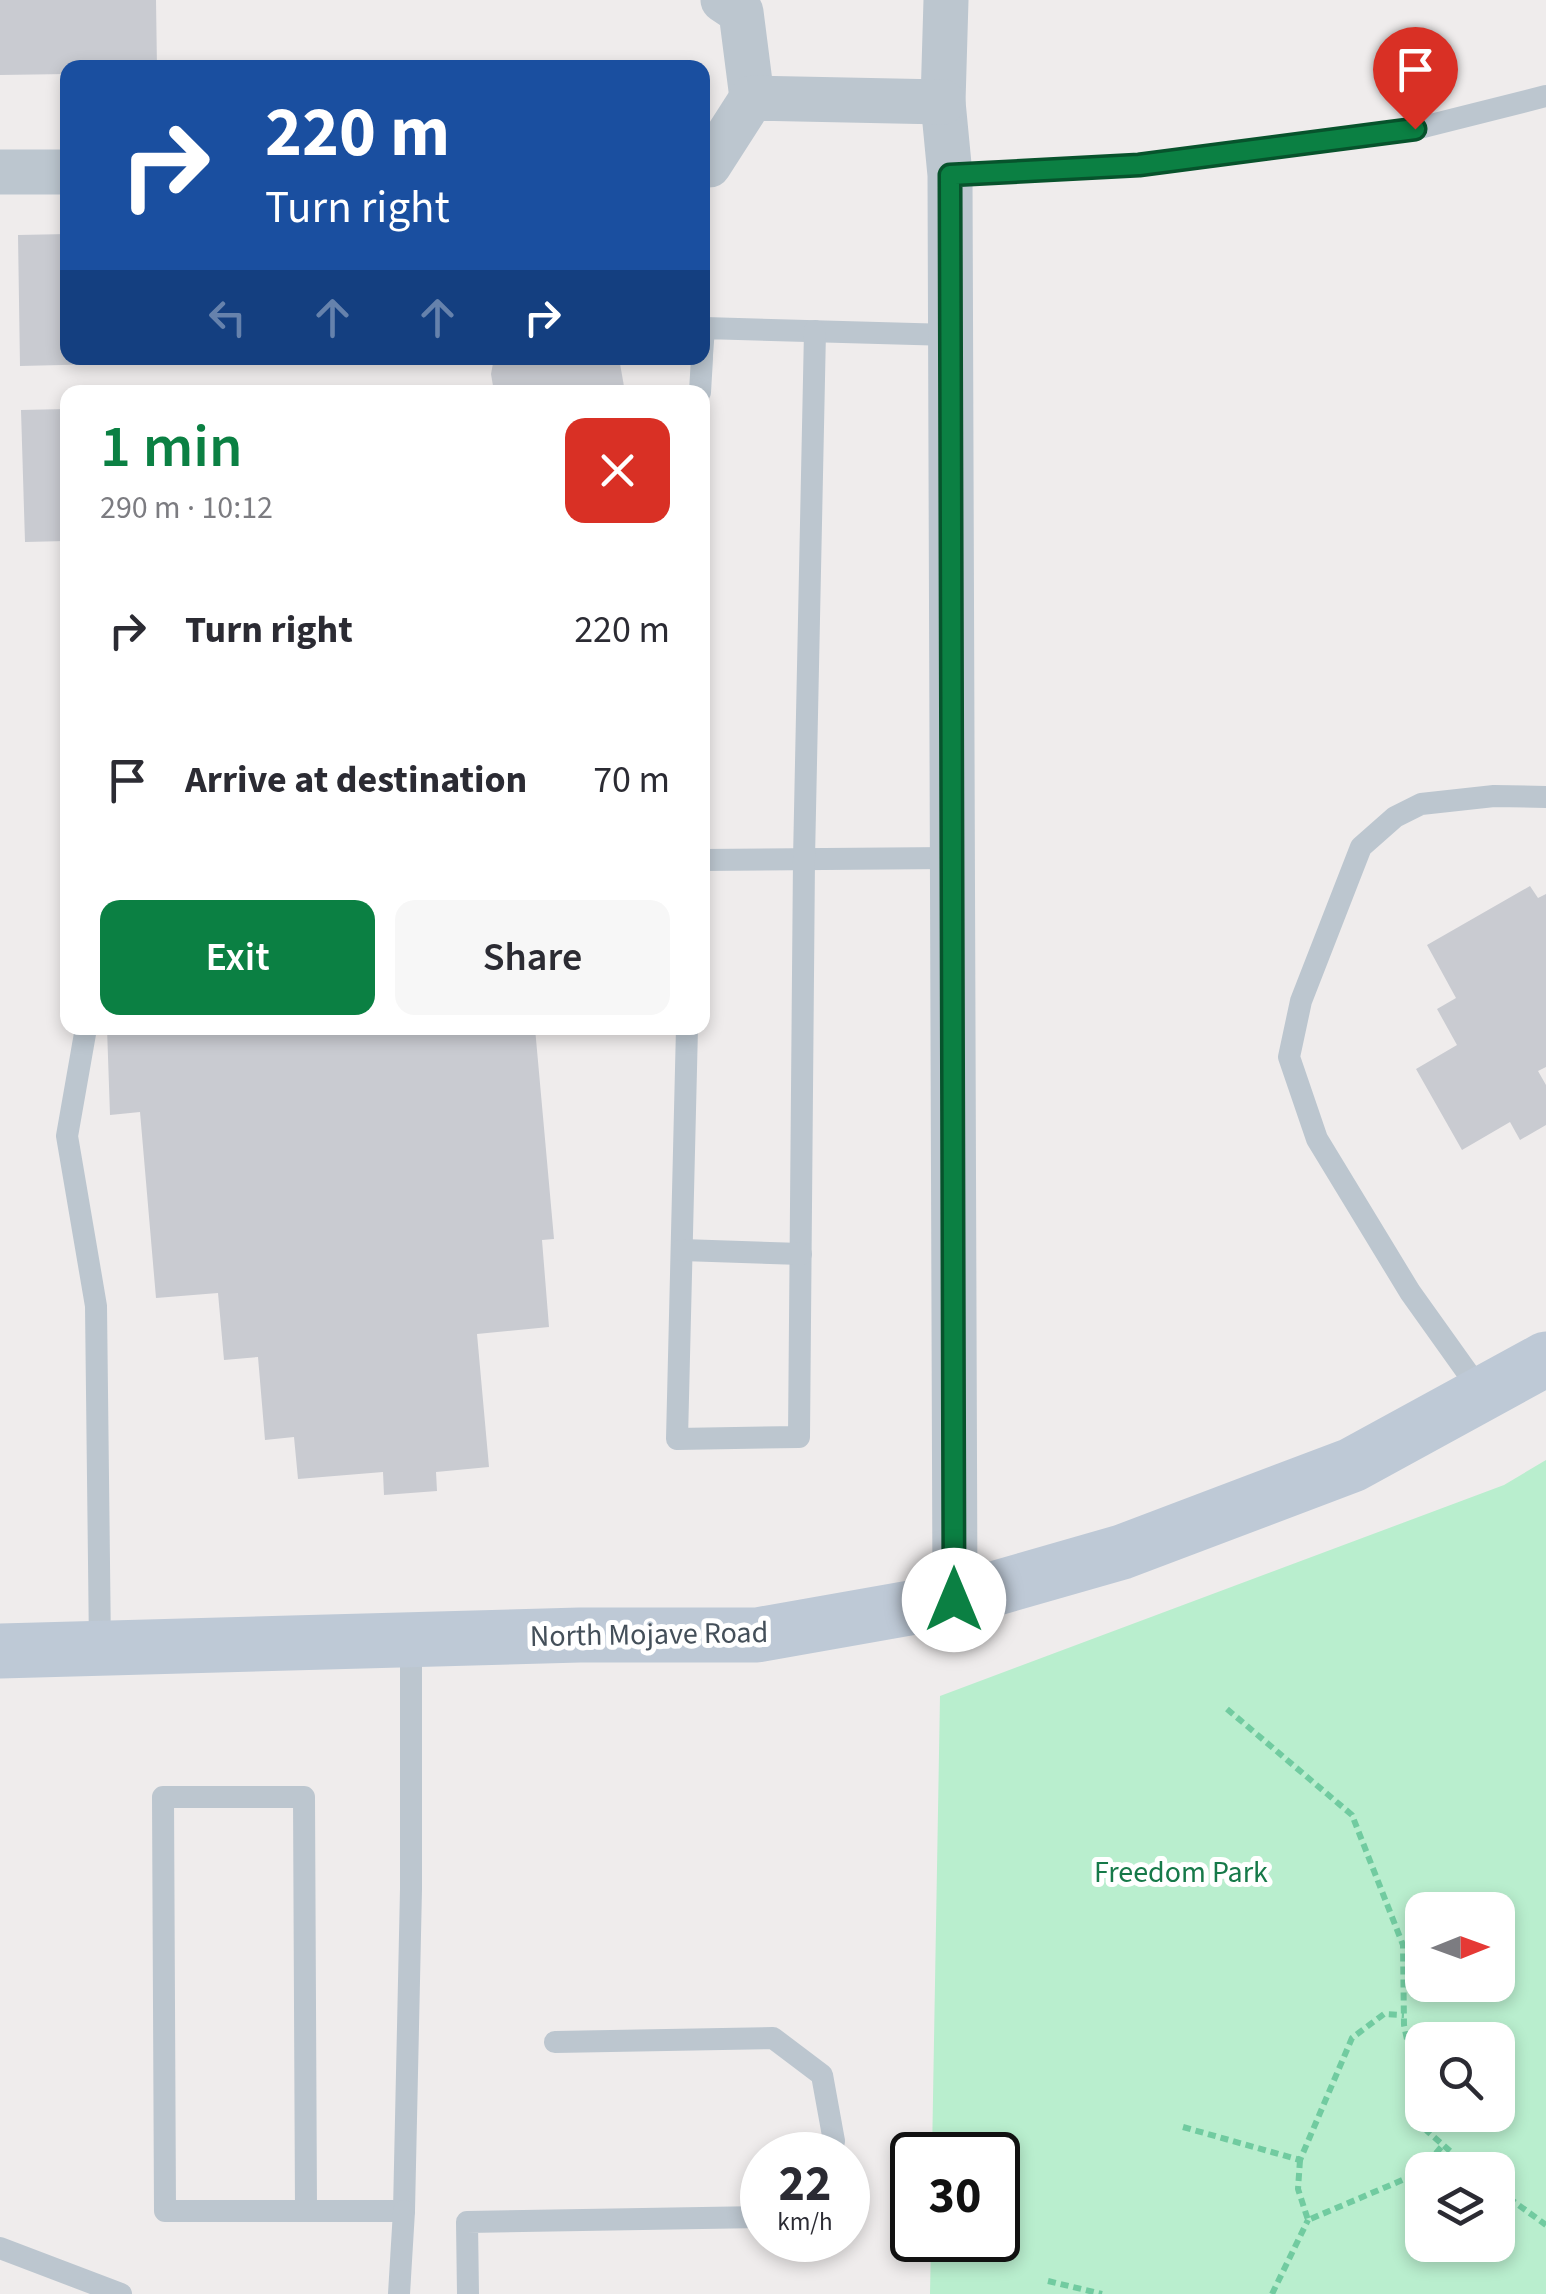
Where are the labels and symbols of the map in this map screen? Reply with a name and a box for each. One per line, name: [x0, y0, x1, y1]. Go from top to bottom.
pin: [1373, 27, 1458, 130]
position arrow: [902, 1548, 1006, 1652]
street label: North Mojave Road: [529, 1611, 769, 1658]
park label: Freedom Park: [1094, 1851, 1268, 1894]
north arrow: [1405, 1892, 1515, 2002]
speed limit sign: 30: [890, 2132, 1020, 2262]

